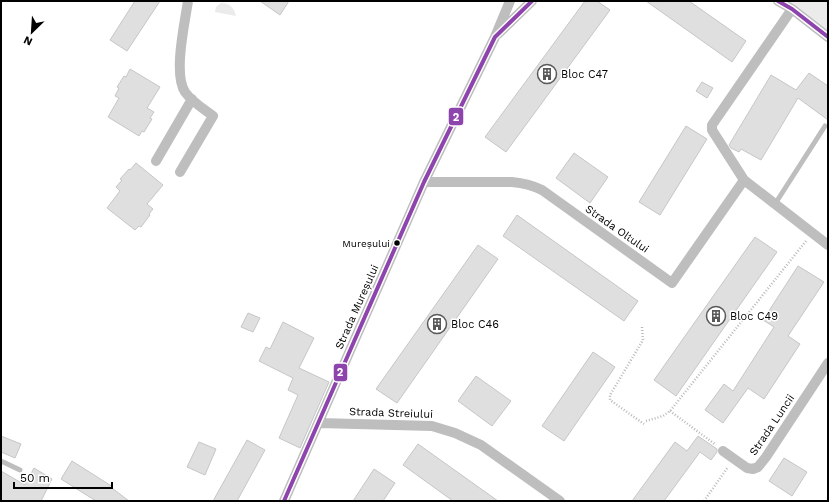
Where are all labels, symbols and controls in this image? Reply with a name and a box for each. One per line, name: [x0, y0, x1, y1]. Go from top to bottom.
north arrow: [12, 12, 52, 52]
text: N: [22, 33, 34, 48]
building icon: Bloc C47: [536, 63, 558, 85]
place label: Bloc C47: [561, 68, 608, 81]
line badge: 2: [448, 107, 464, 126]
text: 2: [453, 111, 460, 124]
street label: Strada Oltului: [583, 202, 651, 256]
place label: Mureșului: [342, 238, 390, 249]
marker: Mureșului: [392, 238, 402, 248]
street label: Strada Mureșului: [333, 263, 382, 351]
building icon: Bloc C49: [705, 305, 727, 327]
place label: Bloc C49: [730, 310, 778, 323]
building icon: Bloc C46: [426, 313, 448, 335]
place label: Bloc C46: [451, 318, 499, 331]
line badge: 2: [333, 363, 348, 382]
text: 2: [337, 366, 344, 379]
street label: Strada Luncii: [747, 392, 797, 458]
street label: Strada Streiului: [349, 405, 433, 421]
scale bar: [14, 464, 112, 490]
text: 50 m: [20, 471, 50, 485]

